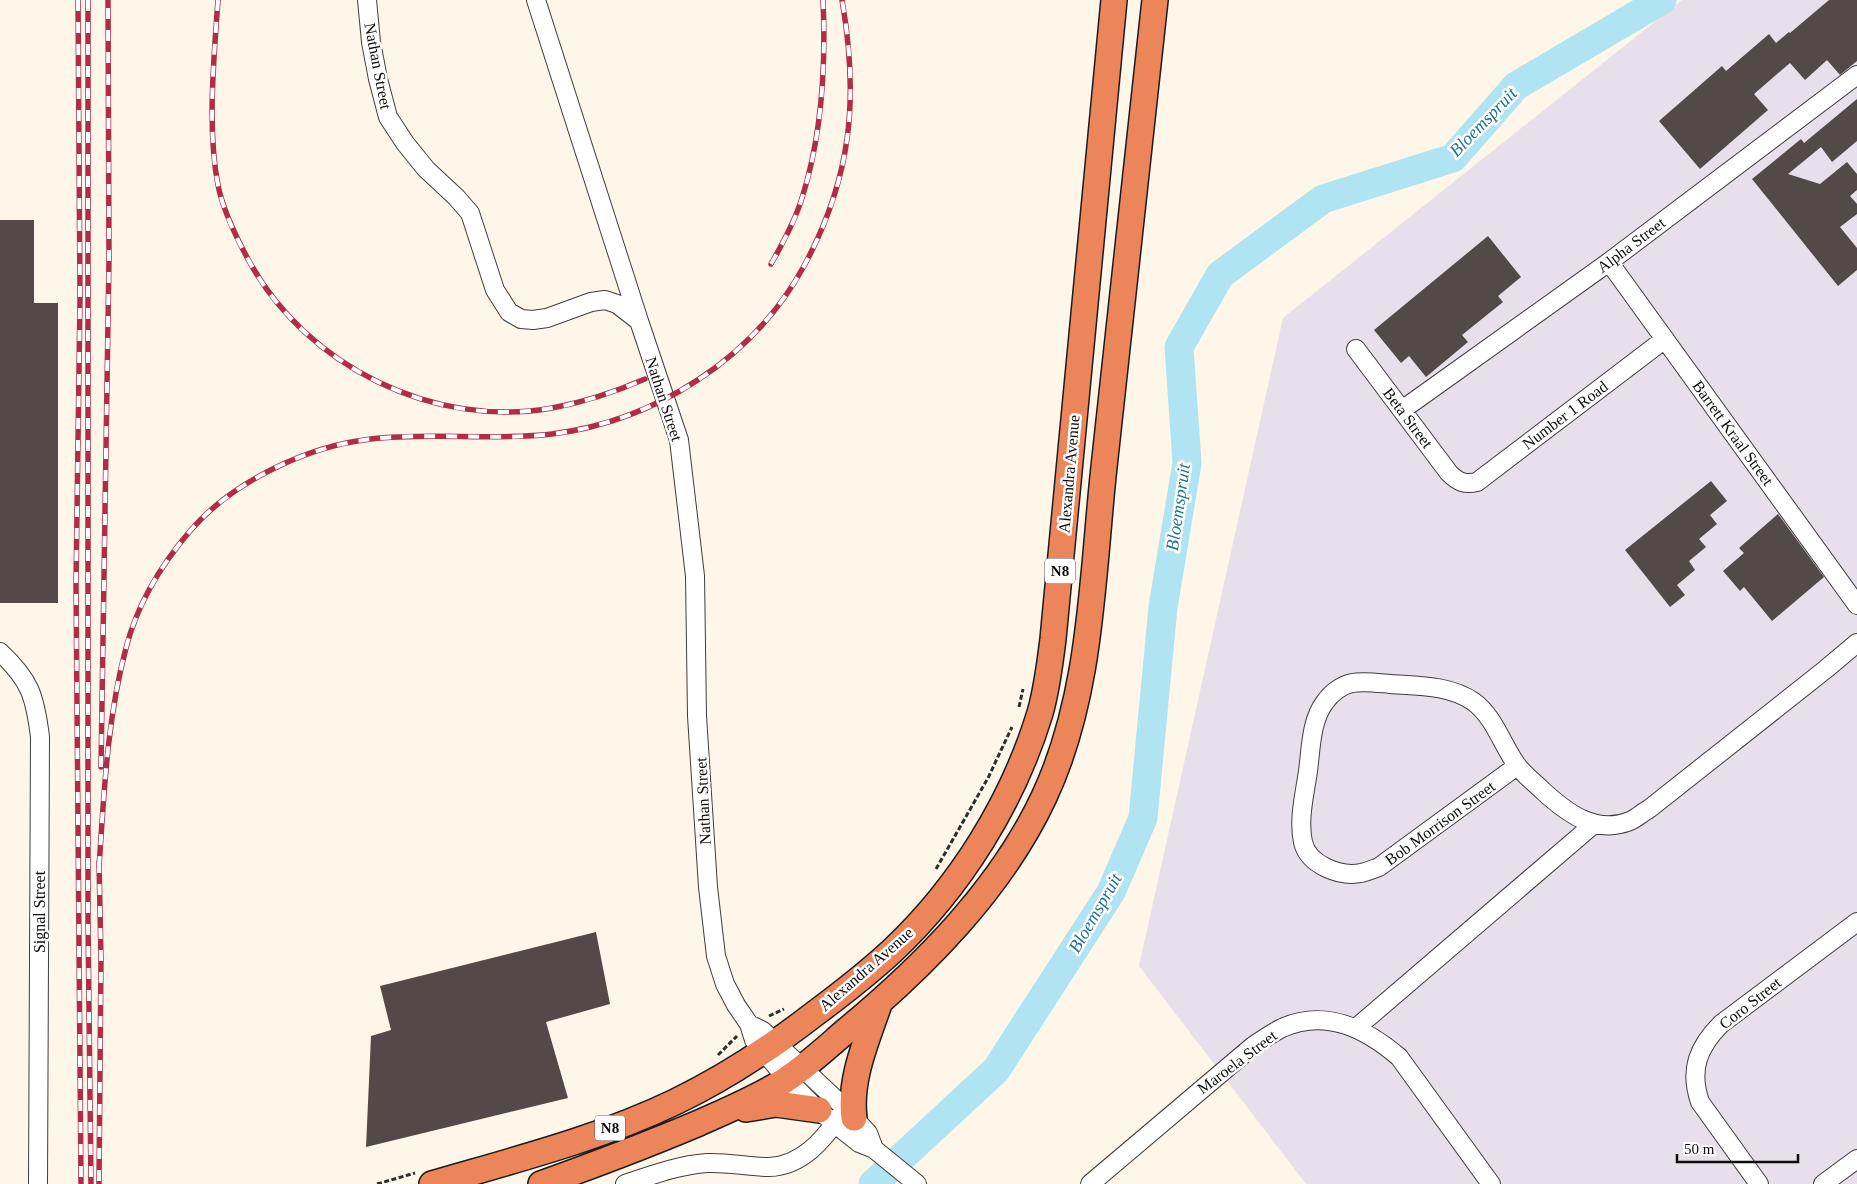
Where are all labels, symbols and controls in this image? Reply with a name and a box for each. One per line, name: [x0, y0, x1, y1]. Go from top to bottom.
street label: Nathan Street: [361, 21, 395, 111]
water label: Bloemspruit: [1445, 83, 1521, 161]
street label: Alpha Street: [1594, 214, 1669, 277]
street label: Nathan Street: [642, 355, 686, 444]
street label: Number 1 Road: [1519, 377, 1611, 453]
street label: Barrett Kraal Street: [1689, 377, 1777, 489]
street label: Beta Street: [1380, 385, 1436, 452]
street label: Alexandra Avenue: [1055, 414, 1083, 534]
water label: Bloemspruit: [1162, 461, 1194, 552]
road number: N8: [1045, 558, 1075, 584]
street label: Nathan Street: [692, 756, 714, 845]
street label: Bob Morrison Street: [1382, 777, 1499, 869]
water label: Bloemspruit: [1064, 869, 1126, 956]
street label: Signal Street: [31, 870, 49, 953]
street label: Alexandra Avenue: [816, 924, 916, 1014]
street label: Coro Street: [1716, 973, 1785, 1032]
street label: Maroela Street: [1194, 1026, 1280, 1097]
road number: N8: [595, 1116, 625, 1140]
scale bar: [1677, 1132, 1798, 1164]
text: 50 m: [1684, 1141, 1715, 1157]

